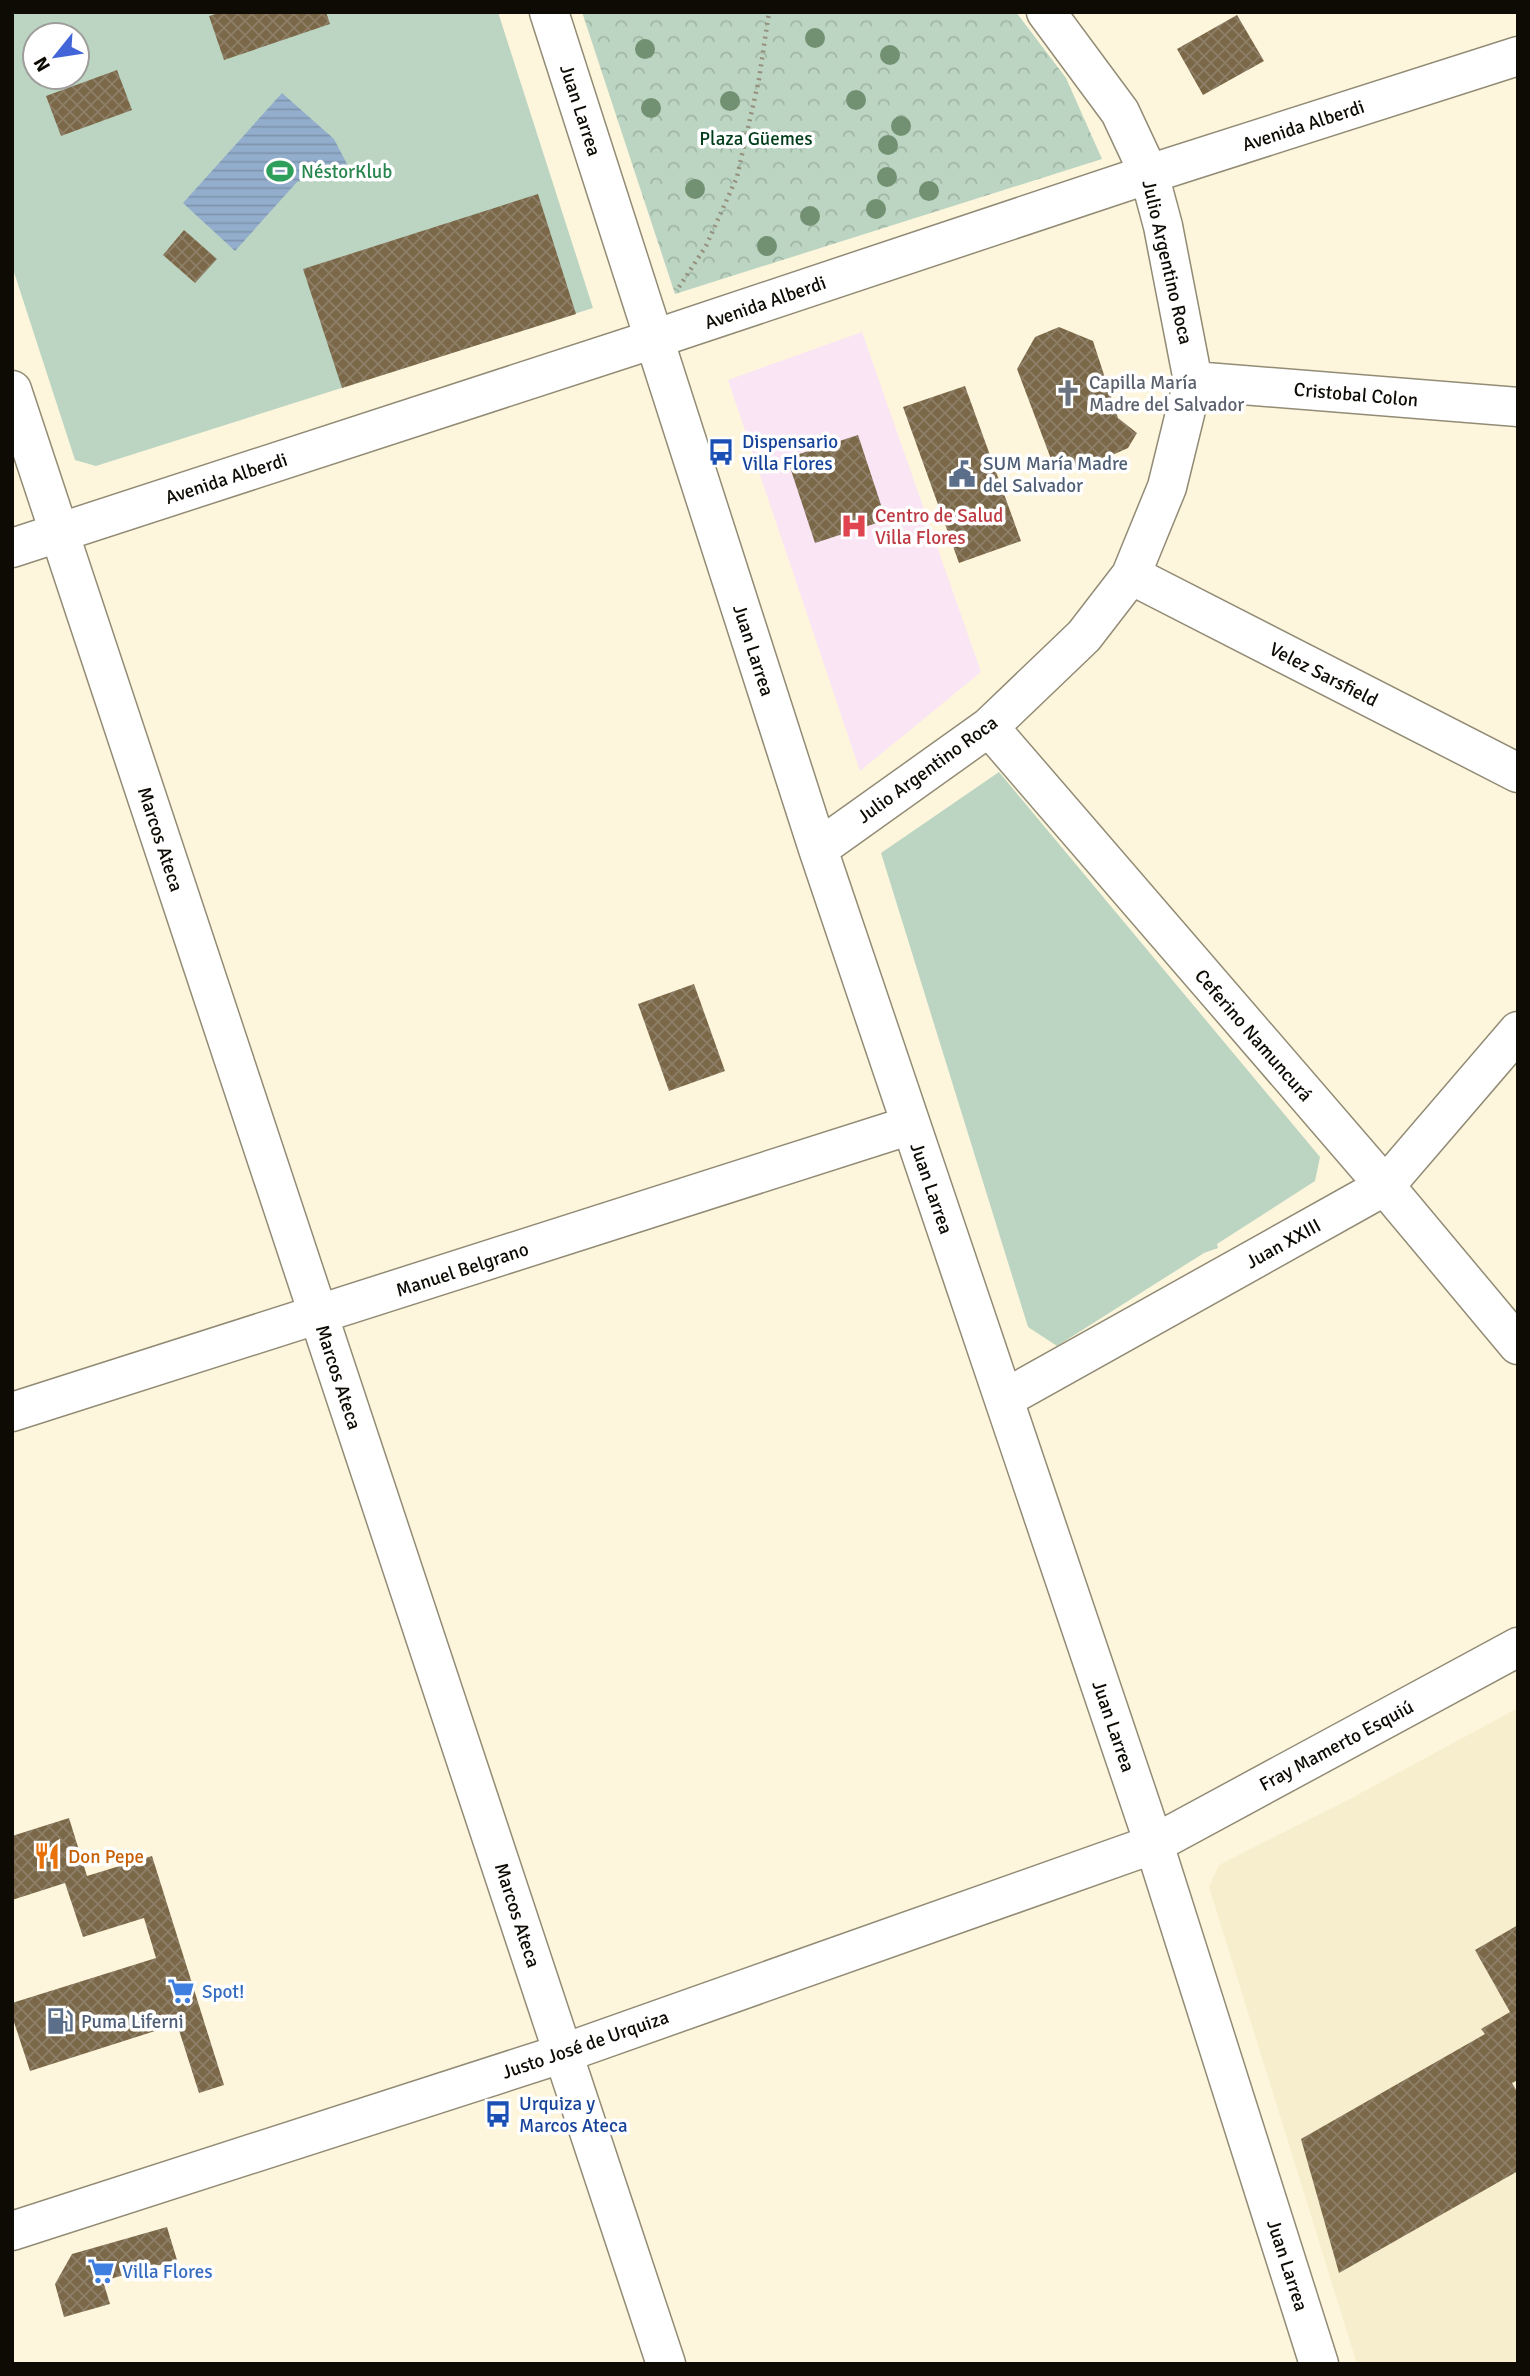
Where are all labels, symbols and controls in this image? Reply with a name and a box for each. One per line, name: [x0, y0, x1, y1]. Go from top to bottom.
north arrow: [21, 21, 91, 91]
text: N: [28, 52, 56, 76]
street label: Juan Larrea: [554, 61, 606, 159]
street label: Avenida Alberdi: [1239, 95, 1367, 157]
park label: Plaza Güemes: [699, 127, 813, 151]
sports icon: NéstorKlub: [265, 156, 295, 186]
place label: NéstorKlub: [301, 160, 392, 184]
street label: Julio Argentino Roca: [1136, 178, 1198, 347]
street label: Avenida Alberdi: [701, 271, 829, 335]
place label: Capilla María Madre del Salvador: [1089, 371, 1244, 417]
church icon: Capilla María Madre del Salvador: [1053, 378, 1083, 408]
street label: Cristobal Colon: [1293, 378, 1419, 412]
place label: Dispensario Villa Flores: [742, 430, 838, 476]
bus stop icon: Dispensario Villa Flores: [706, 437, 736, 467]
street label: Avenida Alberdi: [162, 448, 290, 510]
place label: SUM María Madre del Salvador: [983, 452, 1128, 498]
public building icon: SUM María Madre del Salvador: [947, 459, 977, 489]
place label: Centro de Salud Villa Flores: [875, 504, 1003, 550]
hospital icon: Centro de Salud Villa Flores: [839, 511, 869, 541]
street label: Juan Larrea: [727, 601, 779, 699]
street label: Velez Sarsfield: [1265, 637, 1382, 713]
street label: Julio Argentino Roca: [853, 711, 1003, 829]
street label: Marcos Ateca: [132, 784, 188, 895]
street label: Ceferino Namuncurá: [1189, 964, 1317, 1107]
street label: Juan Larrea: [904, 1139, 958, 1237]
street label: Juan XXIII: [1242, 1213, 1325, 1274]
street label: Manuel Belgrano: [393, 1237, 532, 1303]
street label: Marcos Ateca: [310, 1322, 366, 1433]
street label: Juan Larrea: [1086, 1677, 1140, 1775]
street label: Fray Mamerto Esquiú: [1255, 1695, 1418, 1797]
restaurant icon: Don Pepe: [32, 1841, 62, 1871]
place label: Don Pepe: [68, 1845, 144, 1869]
street label: Marcos Ateca: [489, 1860, 545, 1971]
supermarket icon: Spot!: [166, 1976, 196, 2006]
place label: Spot!: [202, 1980, 244, 2004]
street label: Justo José de Urquiza: [499, 2005, 672, 2085]
fuel station icon: Puma Liferni: [45, 2006, 75, 2036]
place label: Puma Liferni: [81, 2010, 184, 2034]
place label: Urquiza y Marcos Ateca: [519, 2092, 628, 2138]
bus stop icon: Urquiza y Marcos Ateca: [483, 2099, 513, 2129]
street label: Juan Larrea: [1261, 2216, 1313, 2314]
supermarket icon: Villa Flores: [86, 2256, 116, 2286]
place label: Villa Flores: [122, 2260, 213, 2284]

